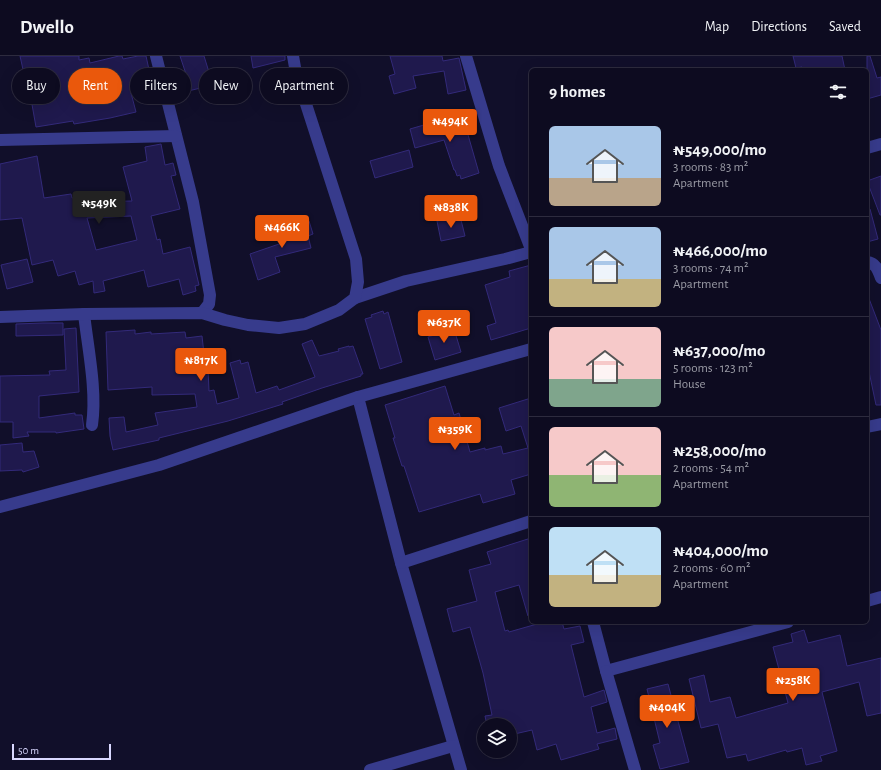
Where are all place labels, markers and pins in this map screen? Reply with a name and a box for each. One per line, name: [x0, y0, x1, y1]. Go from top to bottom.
pin: ₦494K: [422, 109, 478, 143]
pin: ₦549K: [71, 191, 127, 225]
pin: ₦838K: [423, 195, 479, 229]
pin: ₦466K: [254, 215, 310, 249]
pin: ₦637K: [416, 310, 472, 344]
pin: ₦817K: [173, 348, 229, 382]
pin: ₦359K: [427, 417, 483, 451]
pin: ₦258K: [765, 668, 821, 702]
pin: ₦404K: [639, 695, 695, 729]

